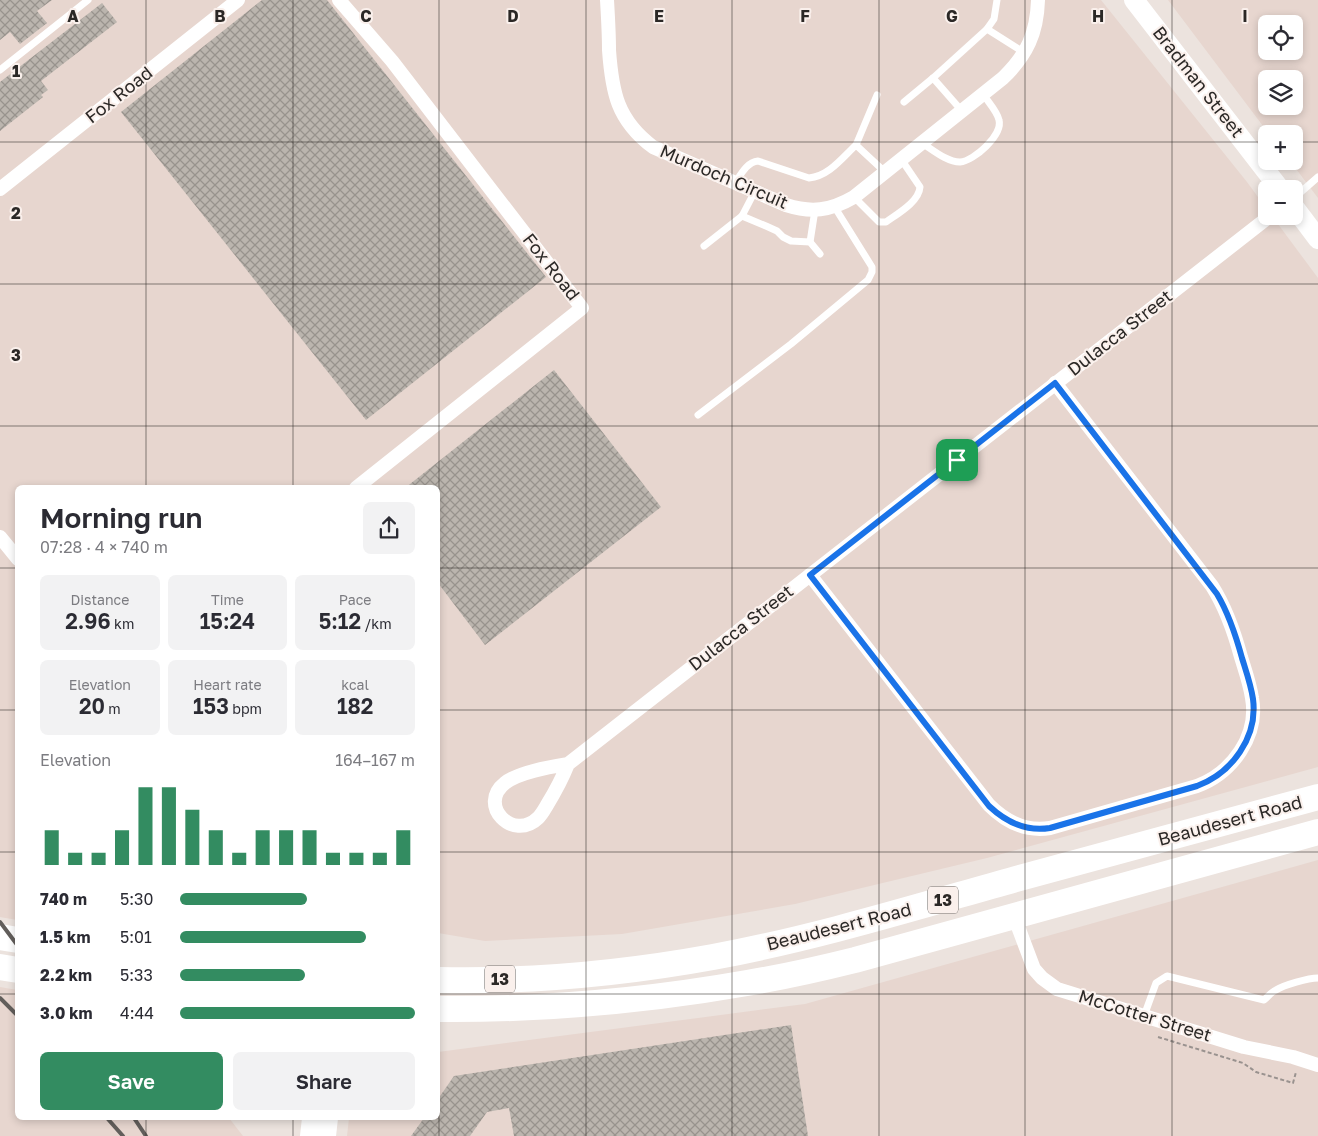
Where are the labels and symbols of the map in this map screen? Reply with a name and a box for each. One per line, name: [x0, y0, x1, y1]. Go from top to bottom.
text: A: [67, 6, 79, 26]
text: B: [214, 6, 226, 26]
text: C: [360, 6, 372, 26]
text: D: [507, 6, 519, 26]
text: E: [654, 6, 664, 26]
text: F: [800, 6, 810, 26]
text: G: [946, 6, 958, 26]
text: H: [1092, 6, 1104, 26]
text: I: [1242, 6, 1248, 26]
street label: Bradman Street: [1149, 21, 1249, 141]
text: 1: [12, 61, 20, 81]
street label: Fox Road: [80, 61, 156, 127]
street label: Murdoch Circuit: [657, 139, 792, 213]
text: 2: [11, 203, 21, 223]
street label: Fox Road: [519, 228, 585, 304]
street label: Dulacca Street: [1063, 284, 1176, 380]
text: 3: [11, 345, 21, 365]
pin: [936, 439, 978, 481]
street label: Dulacca Street: [684, 579, 797, 675]
street label: Beaudesert Road: [1155, 790, 1304, 850]
road number: 13: [928, 886, 958, 914]
street label: Beaudesert Road: [764, 897, 913, 955]
road number: 13: [485, 966, 515, 992]
street label: McCotter Street: [1076, 984, 1214, 1046]

